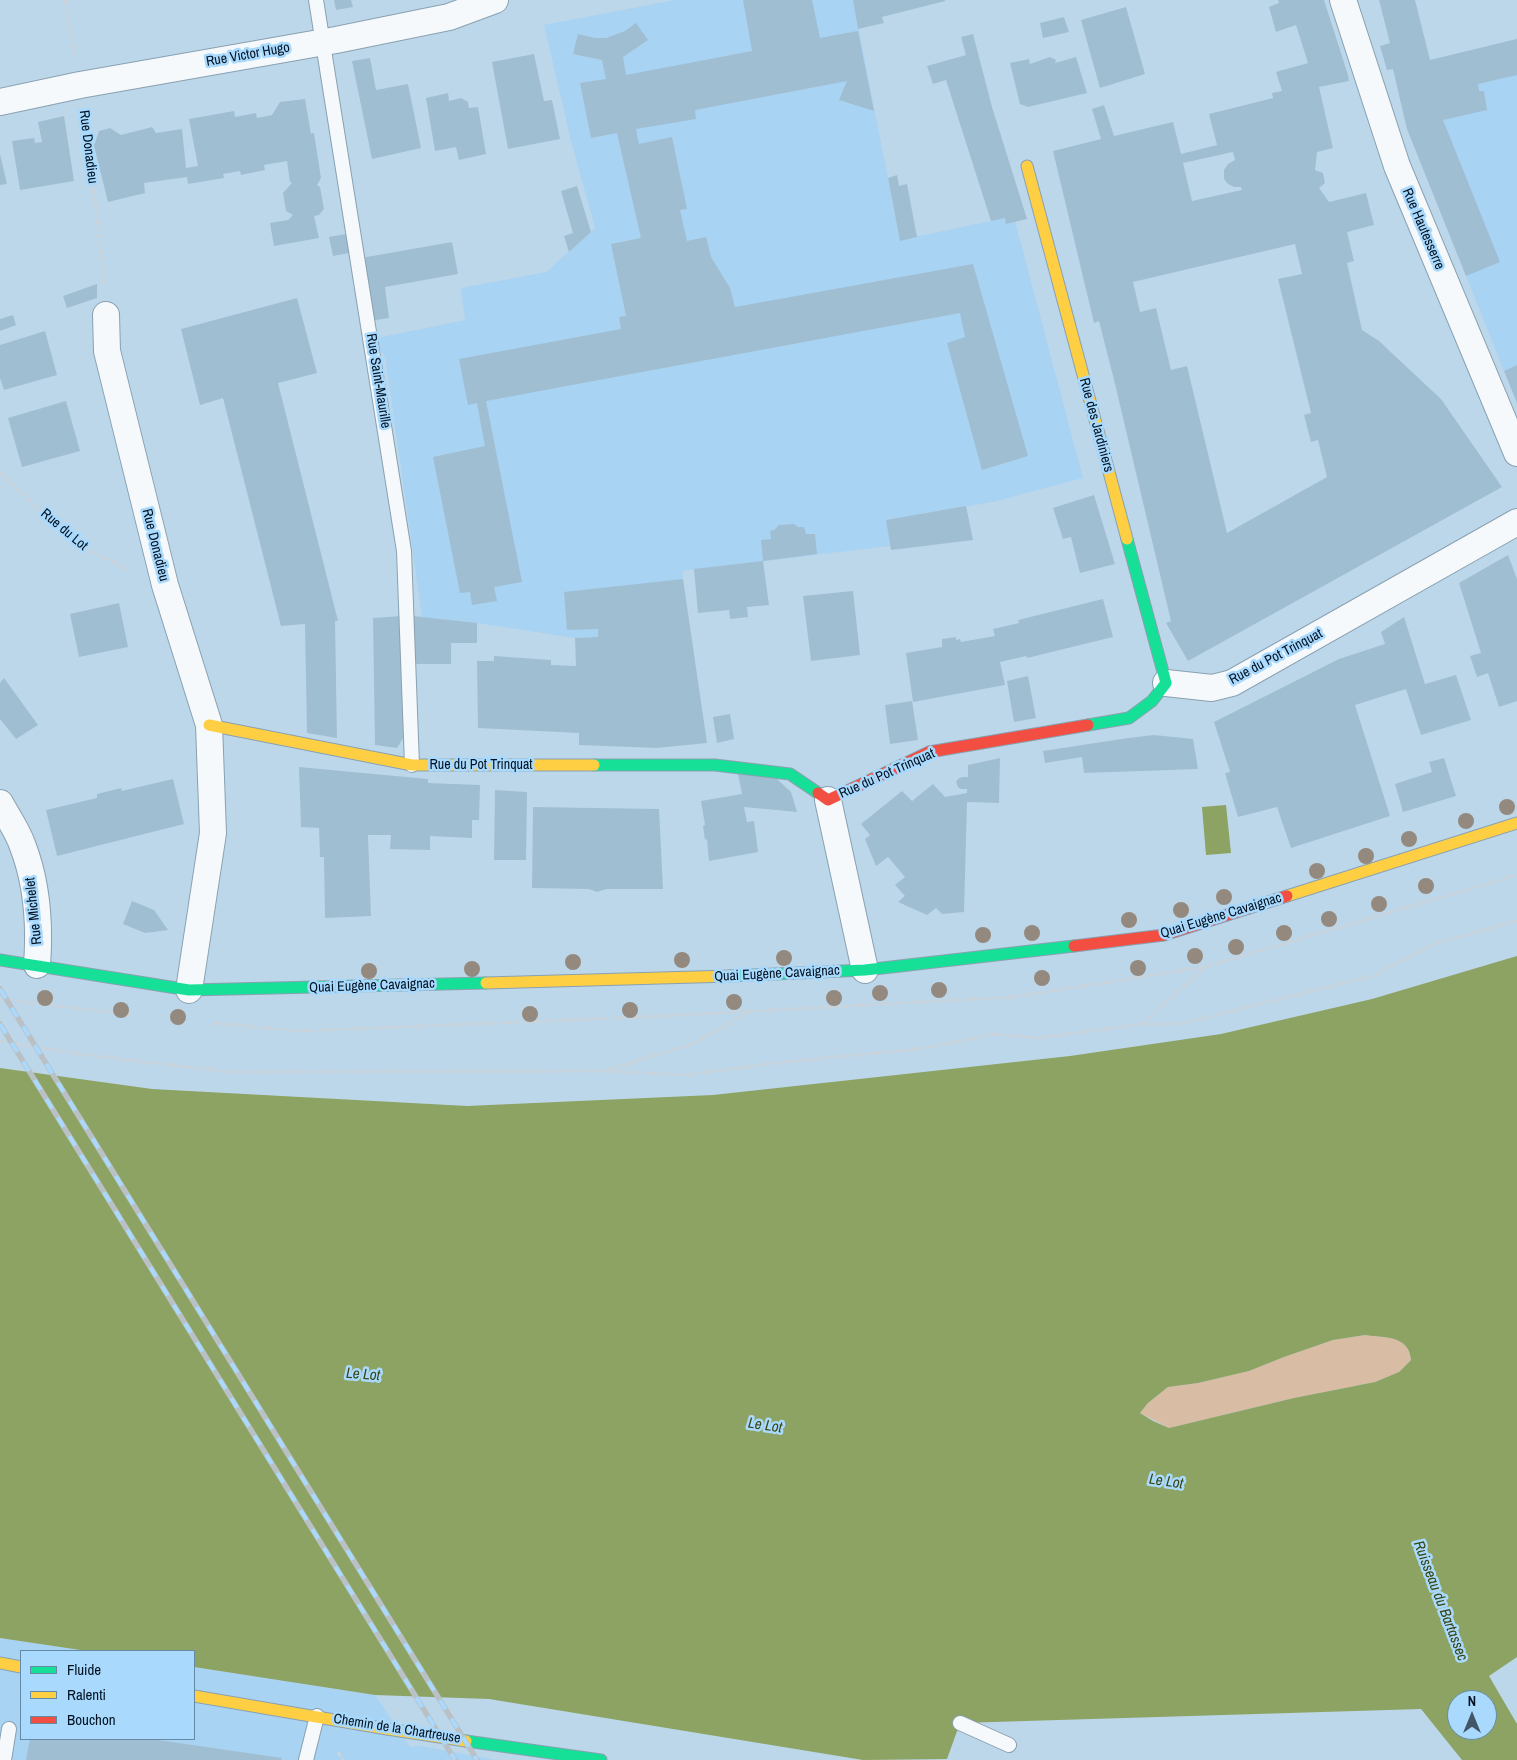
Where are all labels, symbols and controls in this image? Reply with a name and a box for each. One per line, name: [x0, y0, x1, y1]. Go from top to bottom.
street label: Rue Victor Hugo: [205, 39, 291, 71]
street label: Rue Donadieu: [75, 109, 101, 185]
street label: Rue Hautesserre: [1398, 186, 1448, 272]
street label: Rue Saint-Maurille: [362, 332, 394, 430]
street label: Rue des Jardiniers: [1075, 376, 1117, 474]
street label: Rue du Lot: [37, 506, 91, 554]
street label: Rue Donadieu: [138, 507, 172, 583]
street label: Rue du Pot Trinquat: [1227, 625, 1325, 689]
street label: Rue du Pot Trinquat: [837, 745, 937, 803]
street label: Rue du Pot Trinquat: [430, 757, 532, 773]
street label: Rue Michelet: [22, 876, 46, 946]
street label: Quai Eugène Cavaignac: [1158, 890, 1284, 942]
street label: Quai Eugène Cavaignac: [714, 962, 840, 986]
street label: Quai Eugène Cavaignac: [309, 975, 435, 997]
water label: Le Lot: [345, 1365, 381, 1385]
water label: Le Lot: [747, 1415, 783, 1437]
water label: Le Lot: [1148, 1471, 1184, 1493]
water label: Ruisseau du Bartassec: [1409, 1538, 1471, 1664]
legend: [20, 1650, 195, 1740]
text: Fluide: [67, 1659, 101, 1680]
text: Ralenti: [67, 1684, 106, 1705]
north arrow: [1447, 1690, 1497, 1740]
text: N: [1468, 1692, 1476, 1710]
text: Bouchon: [67, 1709, 116, 1730]
street label: Chemin de la Chartreuse: [332, 1711, 462, 1747]

